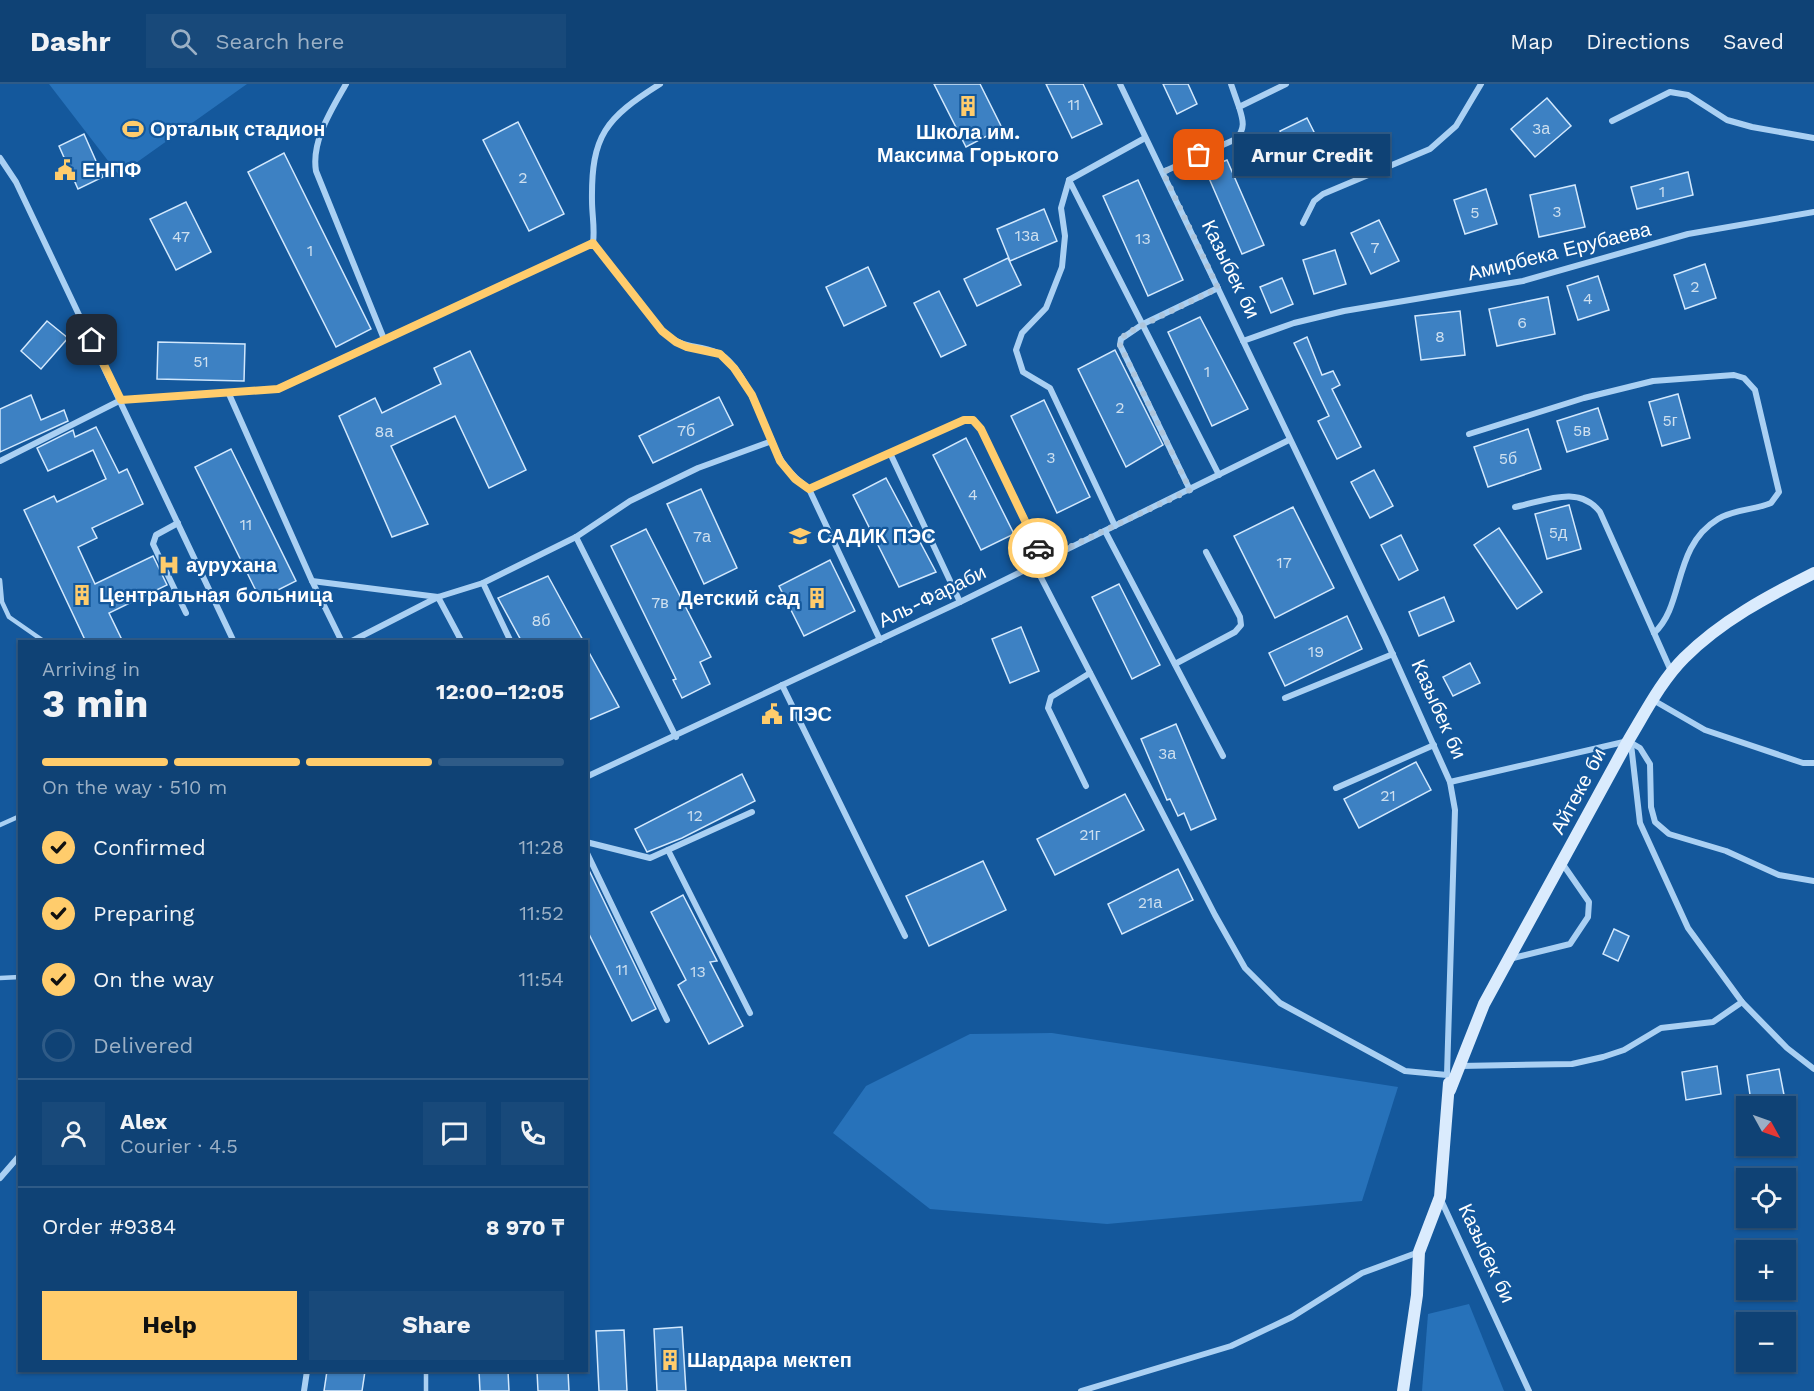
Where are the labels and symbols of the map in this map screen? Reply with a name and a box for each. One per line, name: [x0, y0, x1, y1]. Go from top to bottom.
building icon: Школа им. Максима Горького: [956, 94, 980, 118]
house number: 11: [1068, 95, 1080, 114]
sports icon: Орталық стадион: [121, 117, 145, 141]
place label: Орталық стадион: [150, 117, 325, 141]
house number: 3а: [1532, 119, 1550, 138]
place label: Школа им. Максима Горького: [877, 120, 1059, 167]
pin: [1173, 129, 1224, 180]
callout: Arnur Credit: [1235, 134, 1391, 176]
public building icon: ЕНПФ: [53, 158, 77, 182]
place label: ЕНПФ: [82, 158, 141, 182]
house number: 2: [518, 168, 528, 187]
house number: 1: [1659, 182, 1665, 201]
house number: 3: [1552, 202, 1562, 221]
house number: 5: [1470, 203, 1480, 222]
street label: Казыбек би: [1197, 216, 1265, 322]
street label: Амирбека Ерубаева: [1465, 216, 1654, 285]
house number: 13а: [1015, 226, 1039, 245]
house number: 47: [172, 227, 190, 246]
house number: 13: [1135, 229, 1151, 248]
house number: 7: [1371, 238, 1380, 257]
house number: 1: [307, 241, 313, 260]
house number: 2: [1690, 277, 1700, 296]
house number: 4: [1583, 289, 1593, 308]
house number: 6: [1517, 313, 1527, 332]
pin: [66, 314, 117, 365]
house number: 8: [1435, 327, 1445, 346]
house number: 51: [193, 352, 209, 371]
house number: 1: [1204, 362, 1210, 381]
house number: 2: [1115, 398, 1125, 417]
house number: 5г: [1662, 411, 1678, 430]
house number: 7б: [677, 421, 695, 440]
house number: 5в: [1573, 421, 1591, 440]
house number: 8а: [375, 422, 393, 441]
house number: 3: [1046, 448, 1056, 467]
house number: 5б: [1499, 449, 1517, 468]
house number: 4: [968, 485, 978, 504]
house number: 11: [240, 515, 252, 534]
courier: [1008, 518, 1068, 578]
house number: 5д: [1549, 523, 1568, 542]
school or university icon: САДИК ПЭС: [788, 524, 812, 548]
place label: САДИК ПЭС: [817, 524, 936, 548]
house number: 7а: [693, 527, 711, 546]
hospital icon: аурухана: [157, 553, 181, 577]
place label: аурухана: [186, 553, 278, 577]
house number: 17: [1276, 553, 1292, 572]
street label: Аль-Фараби: [874, 560, 990, 632]
building icon: Центральная больница: [70, 583, 94, 607]
place label: Центральная больница: [99, 583, 334, 607]
place label: Детский сад: [678, 586, 800, 610]
building icon: Детский сад: [805, 586, 829, 610]
house number: 7в: [651, 593, 669, 612]
house number: 8б: [531, 611, 551, 630]
house number: 19: [1308, 642, 1324, 661]
street label: Казыбек би: [1406, 655, 1472, 763]
public building icon: ПЭС: [760, 702, 784, 726]
place label: ПЭС: [789, 702, 832, 726]
house number: 3а: [1158, 744, 1176, 763]
street label: Айтеке би: [1545, 744, 1611, 838]
house number: 21: [1380, 786, 1396, 805]
house number: 12: [687, 806, 703, 825]
house number: 21г: [1079, 825, 1101, 844]
house number: 21а: [1138, 893, 1162, 912]
house number: 11: [616, 960, 628, 979]
house number: 13: [690, 962, 706, 981]
north arrow: [1736, 1096, 1796, 1156]
street label: Казыбек би: [1454, 1200, 1520, 1306]
building icon: Шардара мектеп: [658, 1348, 682, 1372]
place label: Шардара мектеп: [687, 1348, 852, 1372]

